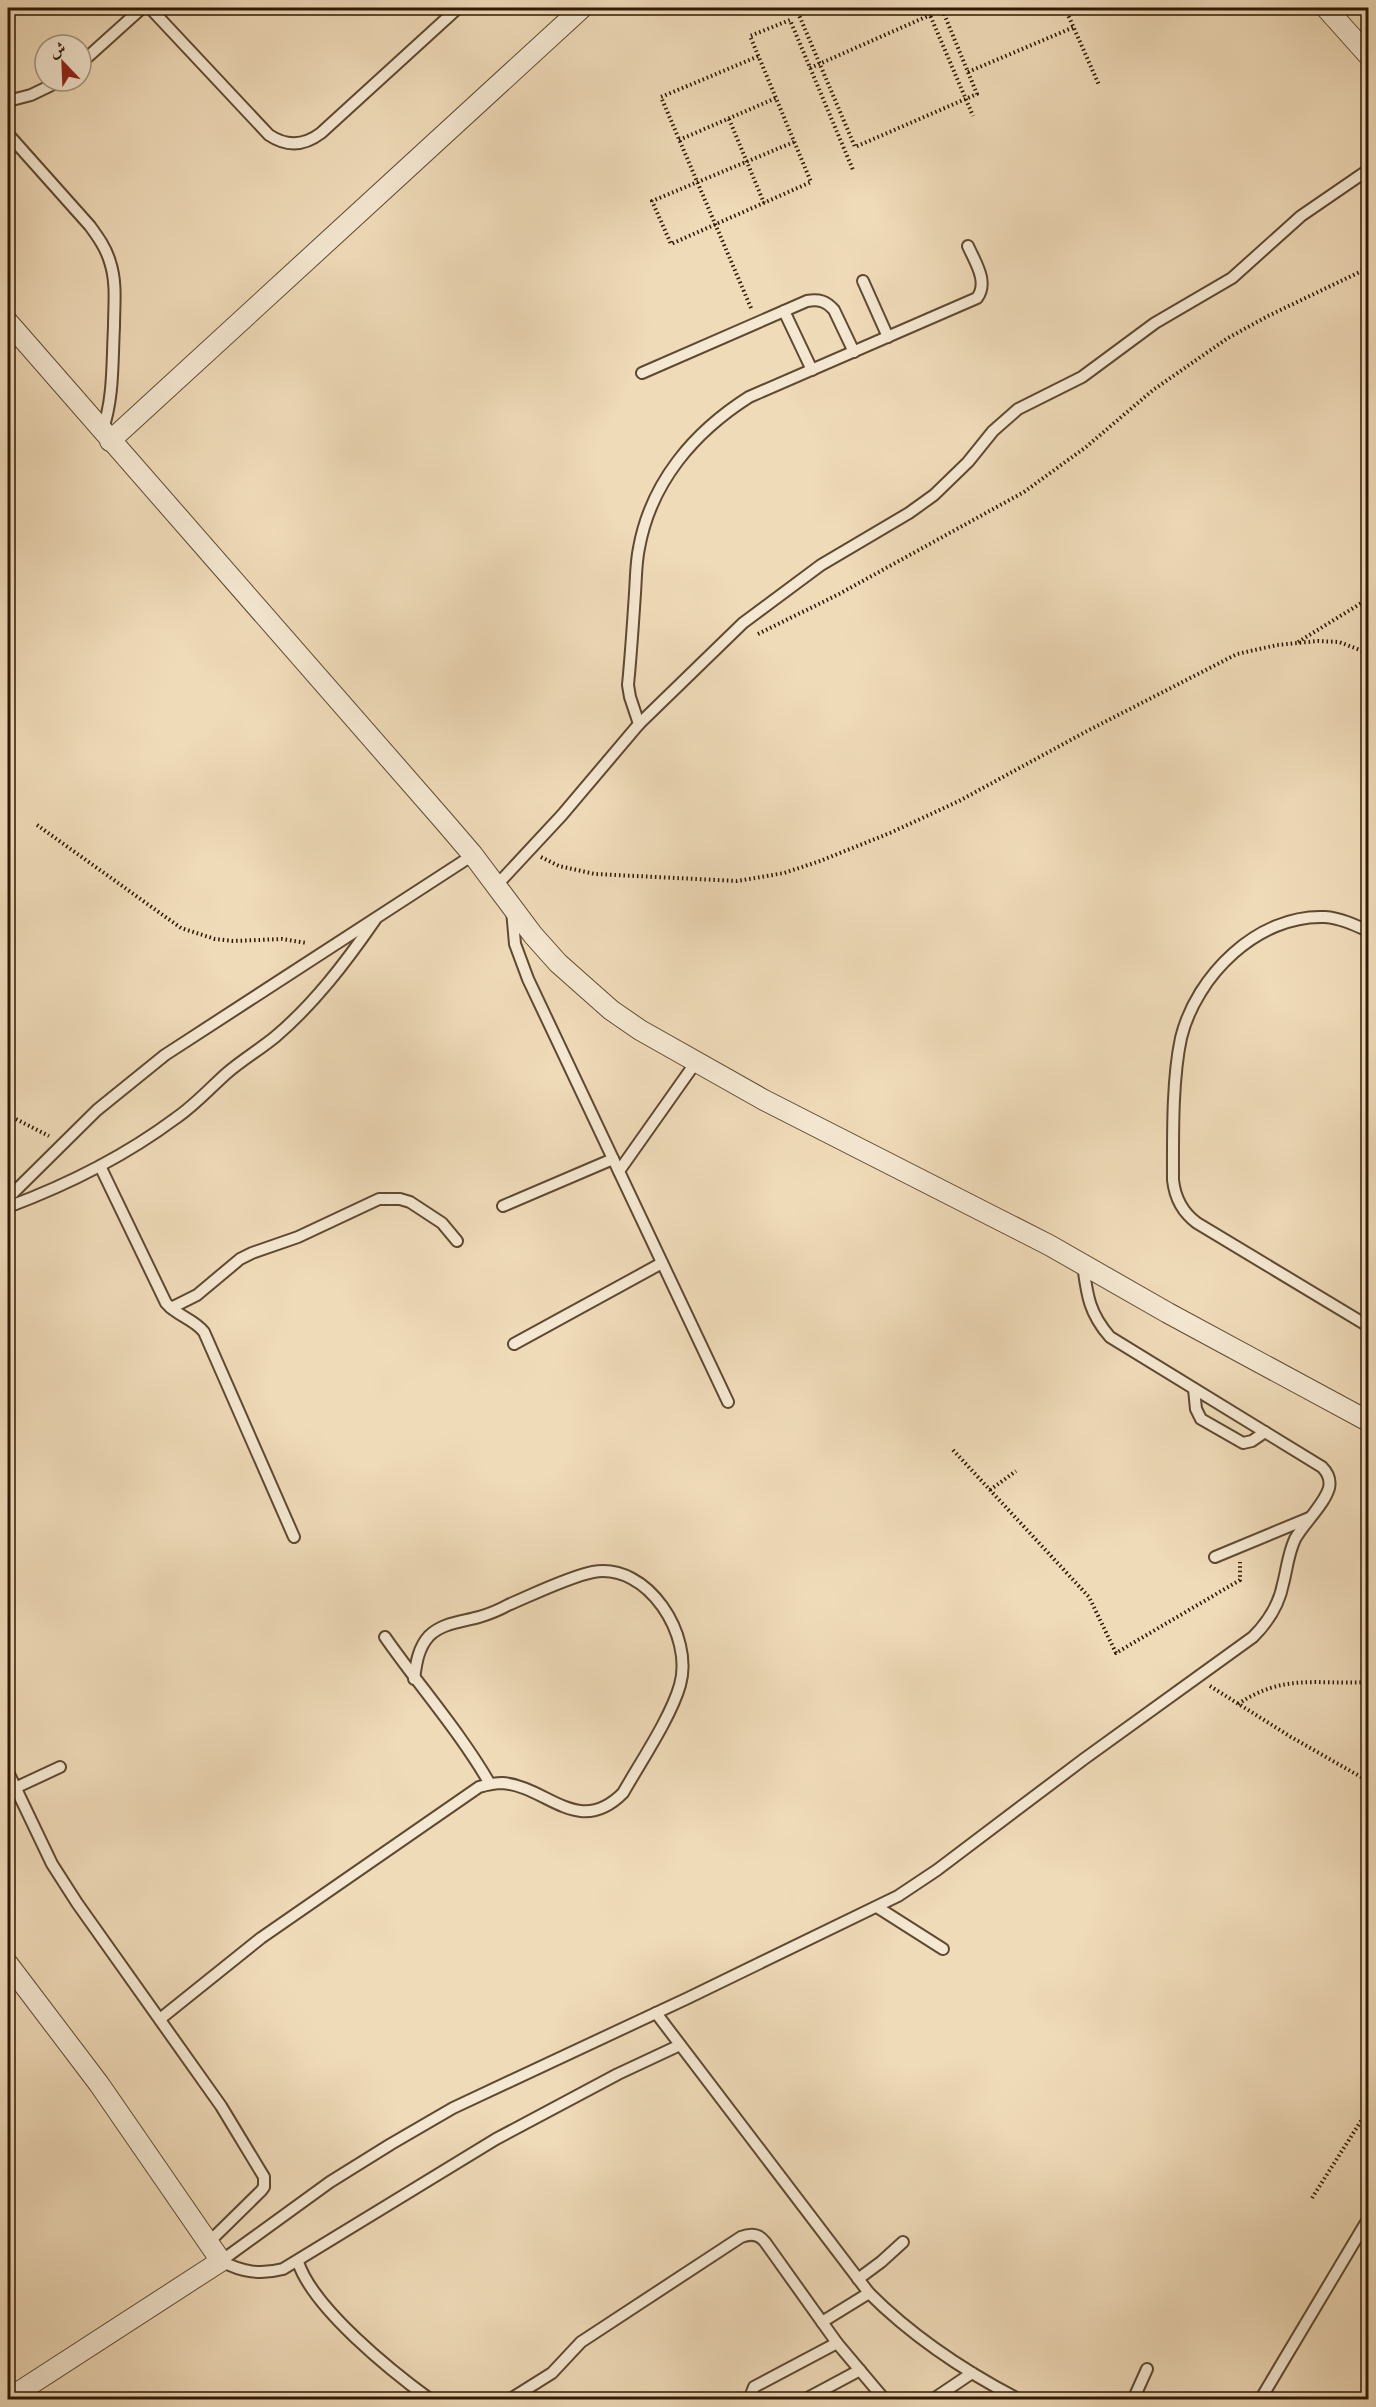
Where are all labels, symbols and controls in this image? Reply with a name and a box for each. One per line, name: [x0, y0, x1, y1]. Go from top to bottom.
north arrow: [33, 33, 93, 93]
text: ش: [46, 37, 68, 61]

